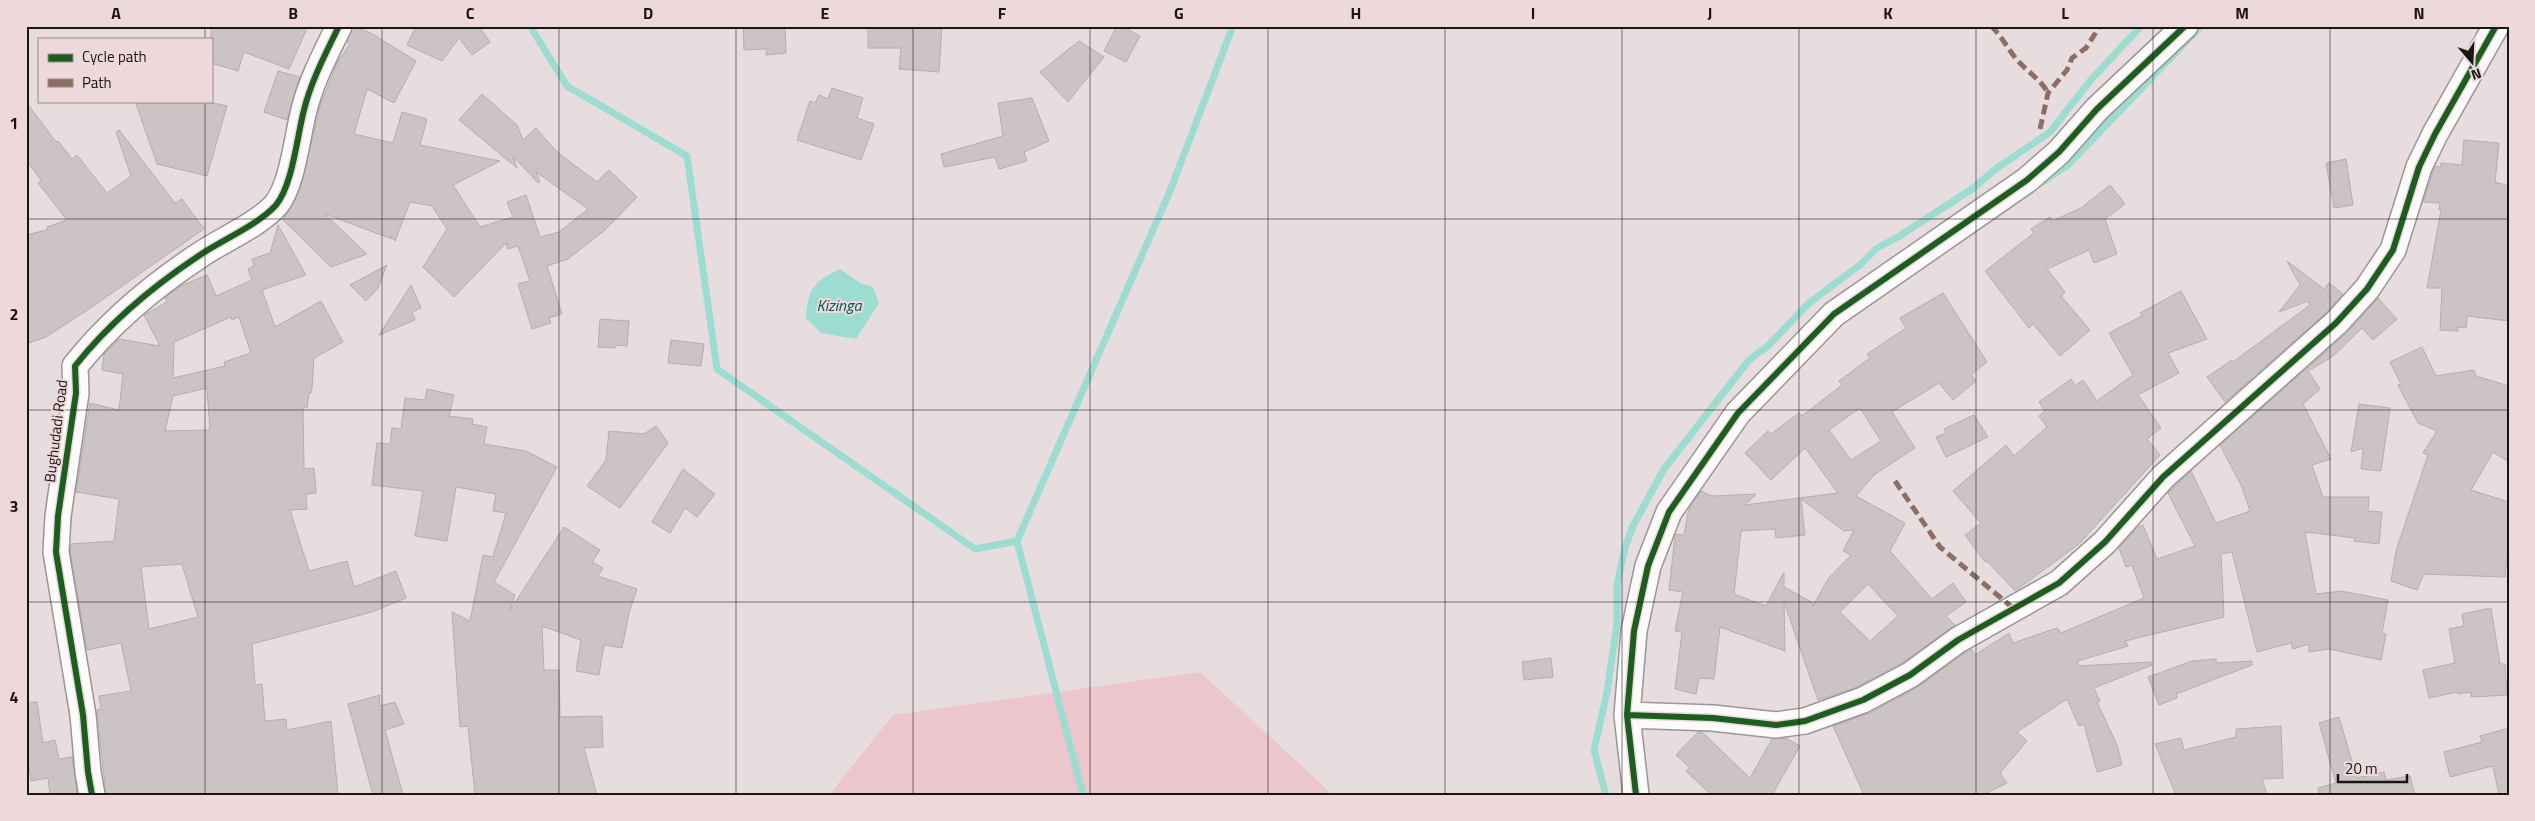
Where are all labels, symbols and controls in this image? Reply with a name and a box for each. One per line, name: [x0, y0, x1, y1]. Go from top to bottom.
text: A: [111, 1, 121, 25]
text: B: [288, 1, 298, 25]
text: C: [466, 1, 475, 25]
text: D: [643, 1, 653, 25]
text: E: [821, 1, 830, 25]
text: F: [998, 1, 1007, 25]
text: G: [1174, 1, 1184, 25]
text: H: [1351, 1, 1361, 25]
text: I: [1531, 1, 1535, 25]
text: J: [1708, 1, 1712, 25]
text: K: [1883, 1, 1893, 25]
text: L: [2061, 1, 2069, 25]
text: M: [2235, 1, 2249, 25]
text: N: [2413, 1, 2425, 25]
legend: [38, 38, 212, 102]
north arrow: [2448, 38, 2498, 88]
text: Cycle path: [82, 45, 147, 68]
text: N: [2468, 63, 2484, 86]
text: Path: [82, 71, 112, 94]
text: 1: [10, 111, 18, 135]
water label: Kizinga: [816, 293, 863, 317]
text: 2: [10, 302, 18, 326]
street label: Bughudadi Road: [38, 378, 73, 484]
text: 3: [10, 494, 18, 518]
text: 4: [10, 685, 19, 709]
scale bar: [2338, 751, 2406, 783]
text: 20 m: [2345, 757, 2378, 780]

